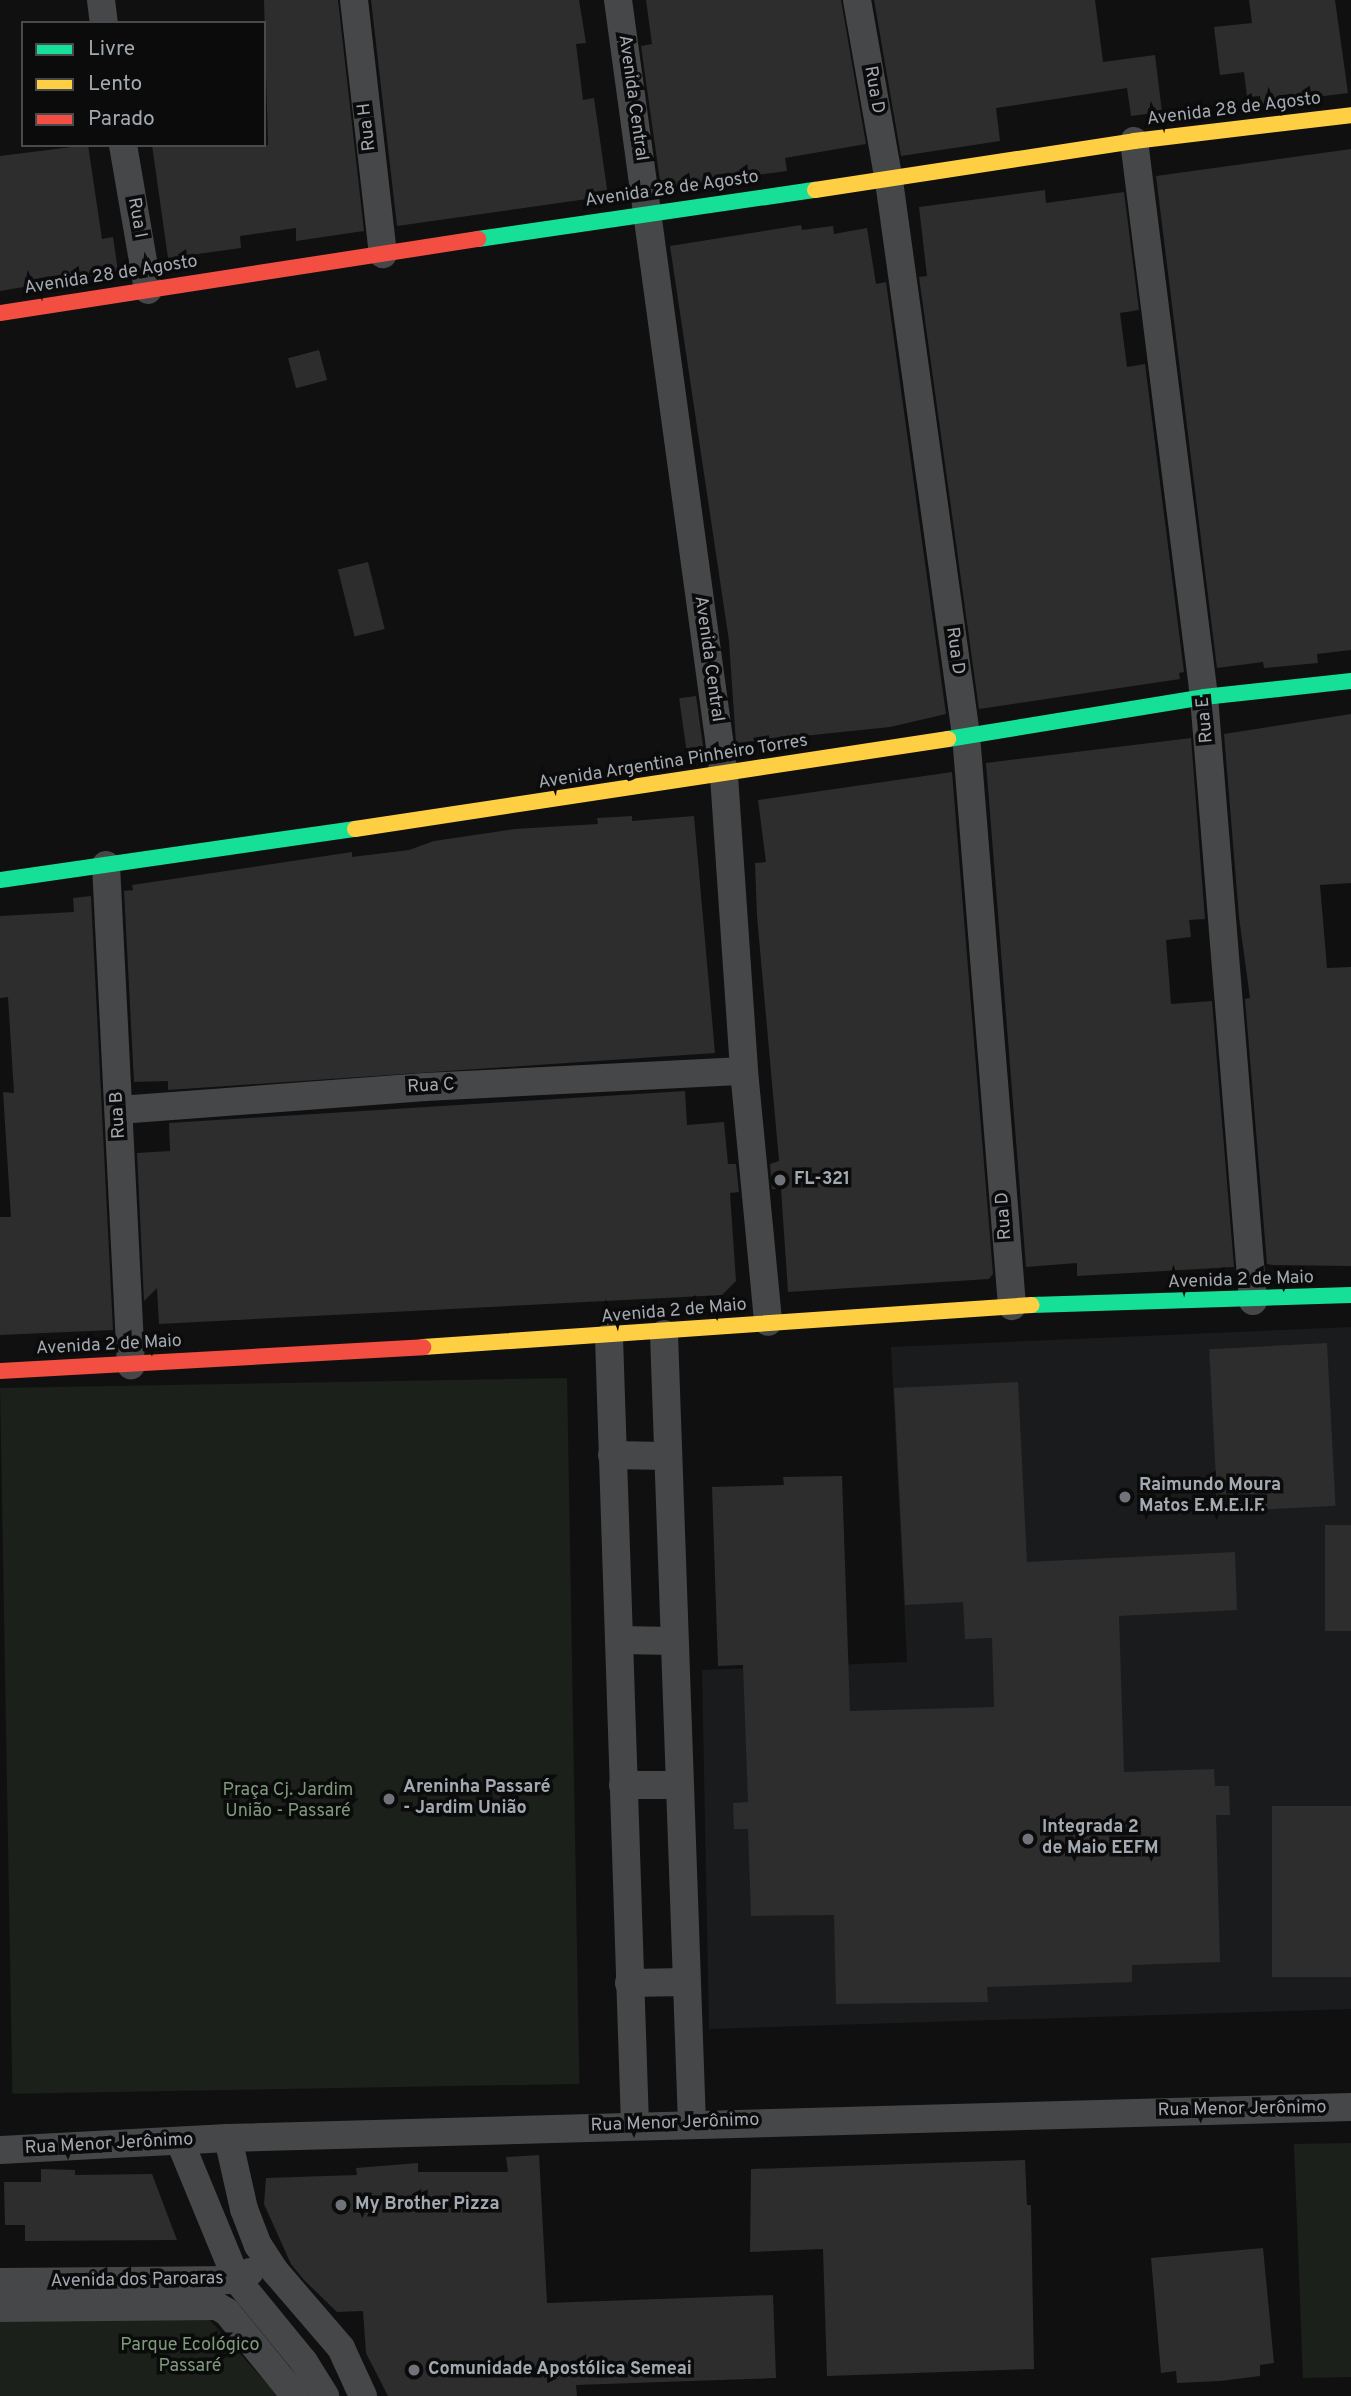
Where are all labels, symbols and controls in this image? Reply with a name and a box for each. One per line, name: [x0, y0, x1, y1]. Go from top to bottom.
legend: [21, 21, 266, 147]
street label: Avenida Central: [612, 34, 652, 162]
text: Livre: [88, 36, 135, 63]
street label: Rua D: [858, 65, 888, 115]
text: Lento: [88, 71, 142, 98]
street label: Avenida 28 de Agosto: [1145, 89, 1323, 131]
street label: Rua H: [354, 102, 382, 152]
text: Parado: [88, 106, 155, 133]
street label: Avenida 28 de Agosto: [583, 167, 761, 213]
street label: Rua I: [122, 196, 150, 240]
street label: Avenida 28 de Agosto: [22, 252, 200, 300]
street label: Avenida Central: [688, 595, 728, 723]
street label: Rua D: [940, 626, 968, 676]
street label: Rua E: [1193, 696, 1219, 744]
street label: Avenida Argentina Pinheiro Torres: [536, 731, 810, 795]
street label: Rua C: [407, 1075, 455, 1099]
street label: Rua B: [107, 1091, 131, 1139]
place label: FL-321: [794, 1169, 850, 1191]
marker: FL-321: [772, 1172, 788, 1188]
street label: Rua D: [993, 1191, 1017, 1241]
street label: Avenida 2 de Maio: [1168, 1268, 1314, 1294]
street label: Avenida 2 de Maio: [600, 1295, 748, 1329]
street label: Avenida 2 de Maio: [35, 1331, 183, 1361]
place label: Raimundo Moura Matos E.M.E.I.F.: [1139, 1476, 1281, 1518]
marker: Raimundo Moura Matos E.M.E.I.F.: [1117, 1489, 1133, 1505]
place label: Areninha Passaré - Jardim União: [403, 1778, 551, 1820]
park label: Praça Cj. Jardim União - Passaré: [223, 1781, 353, 1824]
marker: Areninha Passaré - Jardim União: [381, 1791, 397, 1807]
place label: Integrada 2 de Maio EEFM: [1042, 1818, 1159, 1860]
marker: Integrada 2 de Maio EEFM: [1020, 1831, 1036, 1847]
street label: Rua Menor Jerônimo: [1157, 2098, 1327, 2122]
street label: Rua Menor Jerônimo: [590, 2110, 760, 2138]
street label: Rua Menor Jerônimo: [24, 2130, 194, 2160]
place label: My Brother Pizza: [355, 2194, 499, 2216]
marker: My Brother Pizza: [333, 2197, 349, 2213]
street label: Avenida dos Paroaras: [50, 2269, 224, 2293]
park label: Parque Ecológico Passaré: [120, 2336, 260, 2378]
place label: Comunidade Apostólica Semeai: [428, 2359, 692, 2381]
marker: Comunidade Apostólica Semeai: [406, 2362, 422, 2378]

